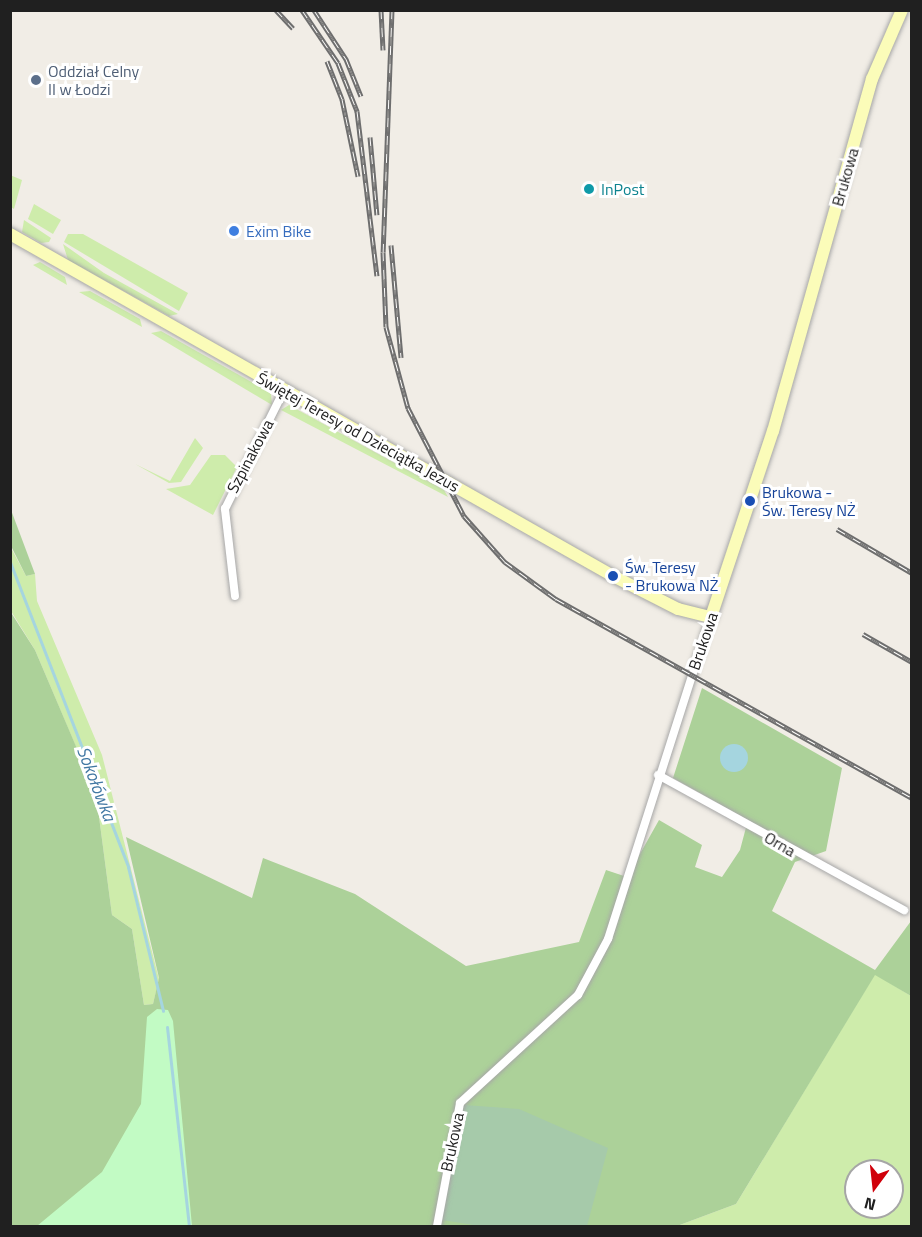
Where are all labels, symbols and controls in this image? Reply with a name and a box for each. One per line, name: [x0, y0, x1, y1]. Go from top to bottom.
place label: Oddział Celny II w Łodzi: [48, 61, 139, 99]
marker: Oddział Celny II w Łodzi: [29, 73, 43, 87]
street label: Brukowa: [828, 146, 862, 208]
place label: InPost: [601, 179, 644, 199]
marker: InPost: [582, 182, 596, 196]
place label: Exim Bike: [246, 221, 311, 241]
marker: Exim Bike: [227, 224, 241, 238]
street label: Świętej Teresy od Dzieciątka Jezus: [253, 368, 463, 496]
street label: Szpinakowa: [223, 416, 277, 496]
place label: Brukowa - Św. Teresy NŻ: [762, 482, 856, 520]
marker: Brukowa - Św. Teresy NŻ: [743, 494, 757, 508]
place label: Św. Teresy - Brukowa NŻ: [625, 557, 718, 595]
marker: Św. Teresy - Brukowa NŻ: [606, 569, 620, 583]
street label: Brukowa: [684, 610, 722, 672]
water label: Sokołówka: [72, 744, 120, 824]
street label: Orna: [761, 828, 799, 860]
street label: Brukowa: [436, 1111, 468, 1173]
north arrow: [844, 1159, 904, 1219]
text: N: [861, 1191, 878, 1217]

